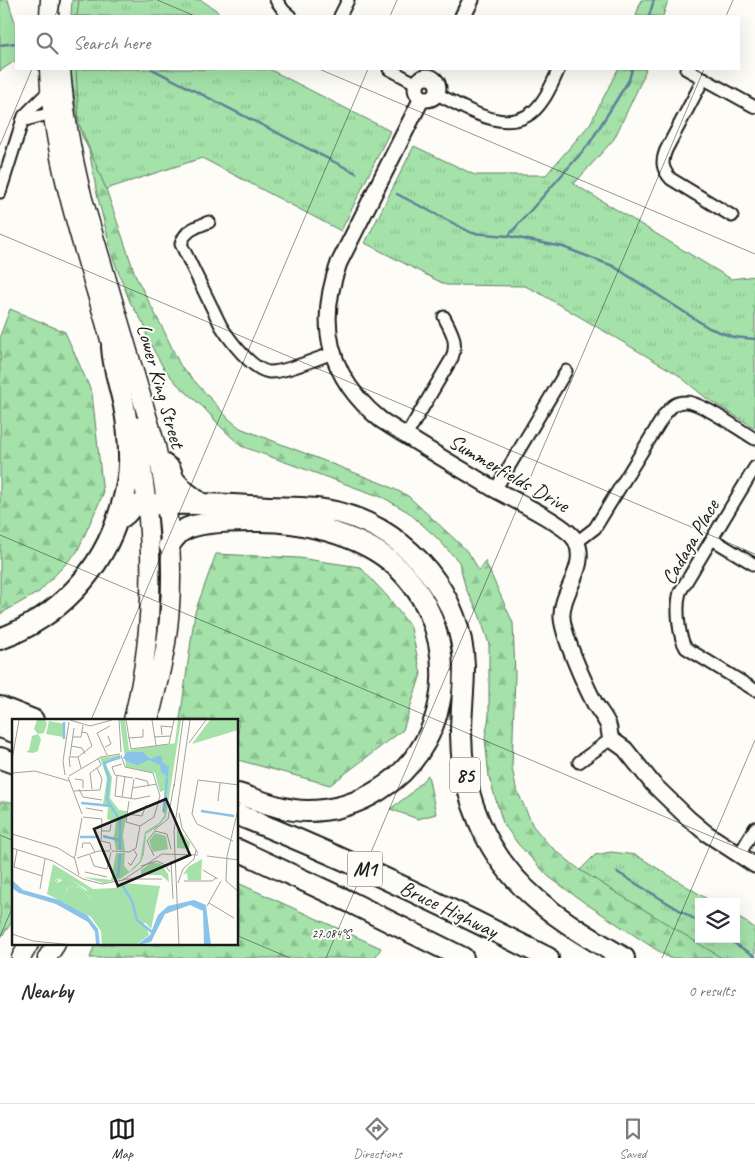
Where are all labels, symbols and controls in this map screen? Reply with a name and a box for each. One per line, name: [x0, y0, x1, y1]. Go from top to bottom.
search box: [15, 15, 740, 70]
icon: search: [33, 29, 61, 57]
text: Search here: [73, 31, 150, 55]
street label: Lower King Street: [131, 321, 192, 453]
street label: Summerfields Drive: [444, 428, 575, 519]
street label: Cadaga Place: [655, 494, 725, 589]
inset map: [12, 719, 239, 946]
road number: 85: [450, 758, 480, 792]
road number: M1: [348, 852, 382, 886]
street label: Bruce Highway: [396, 874, 504, 945]
map controls: [695, 898, 740, 943]
button: layers: [695, 898, 740, 943]
text: 27.084°S: [312, 926, 352, 942]
text: Nearby: [20, 978, 73, 1004]
text: 0 results: [688, 981, 735, 1001]
tab: Map: [108, 1115, 136, 1162]
tab: Directions: [353, 1115, 402, 1162]
tab: Saved: [619, 1115, 647, 1162]

